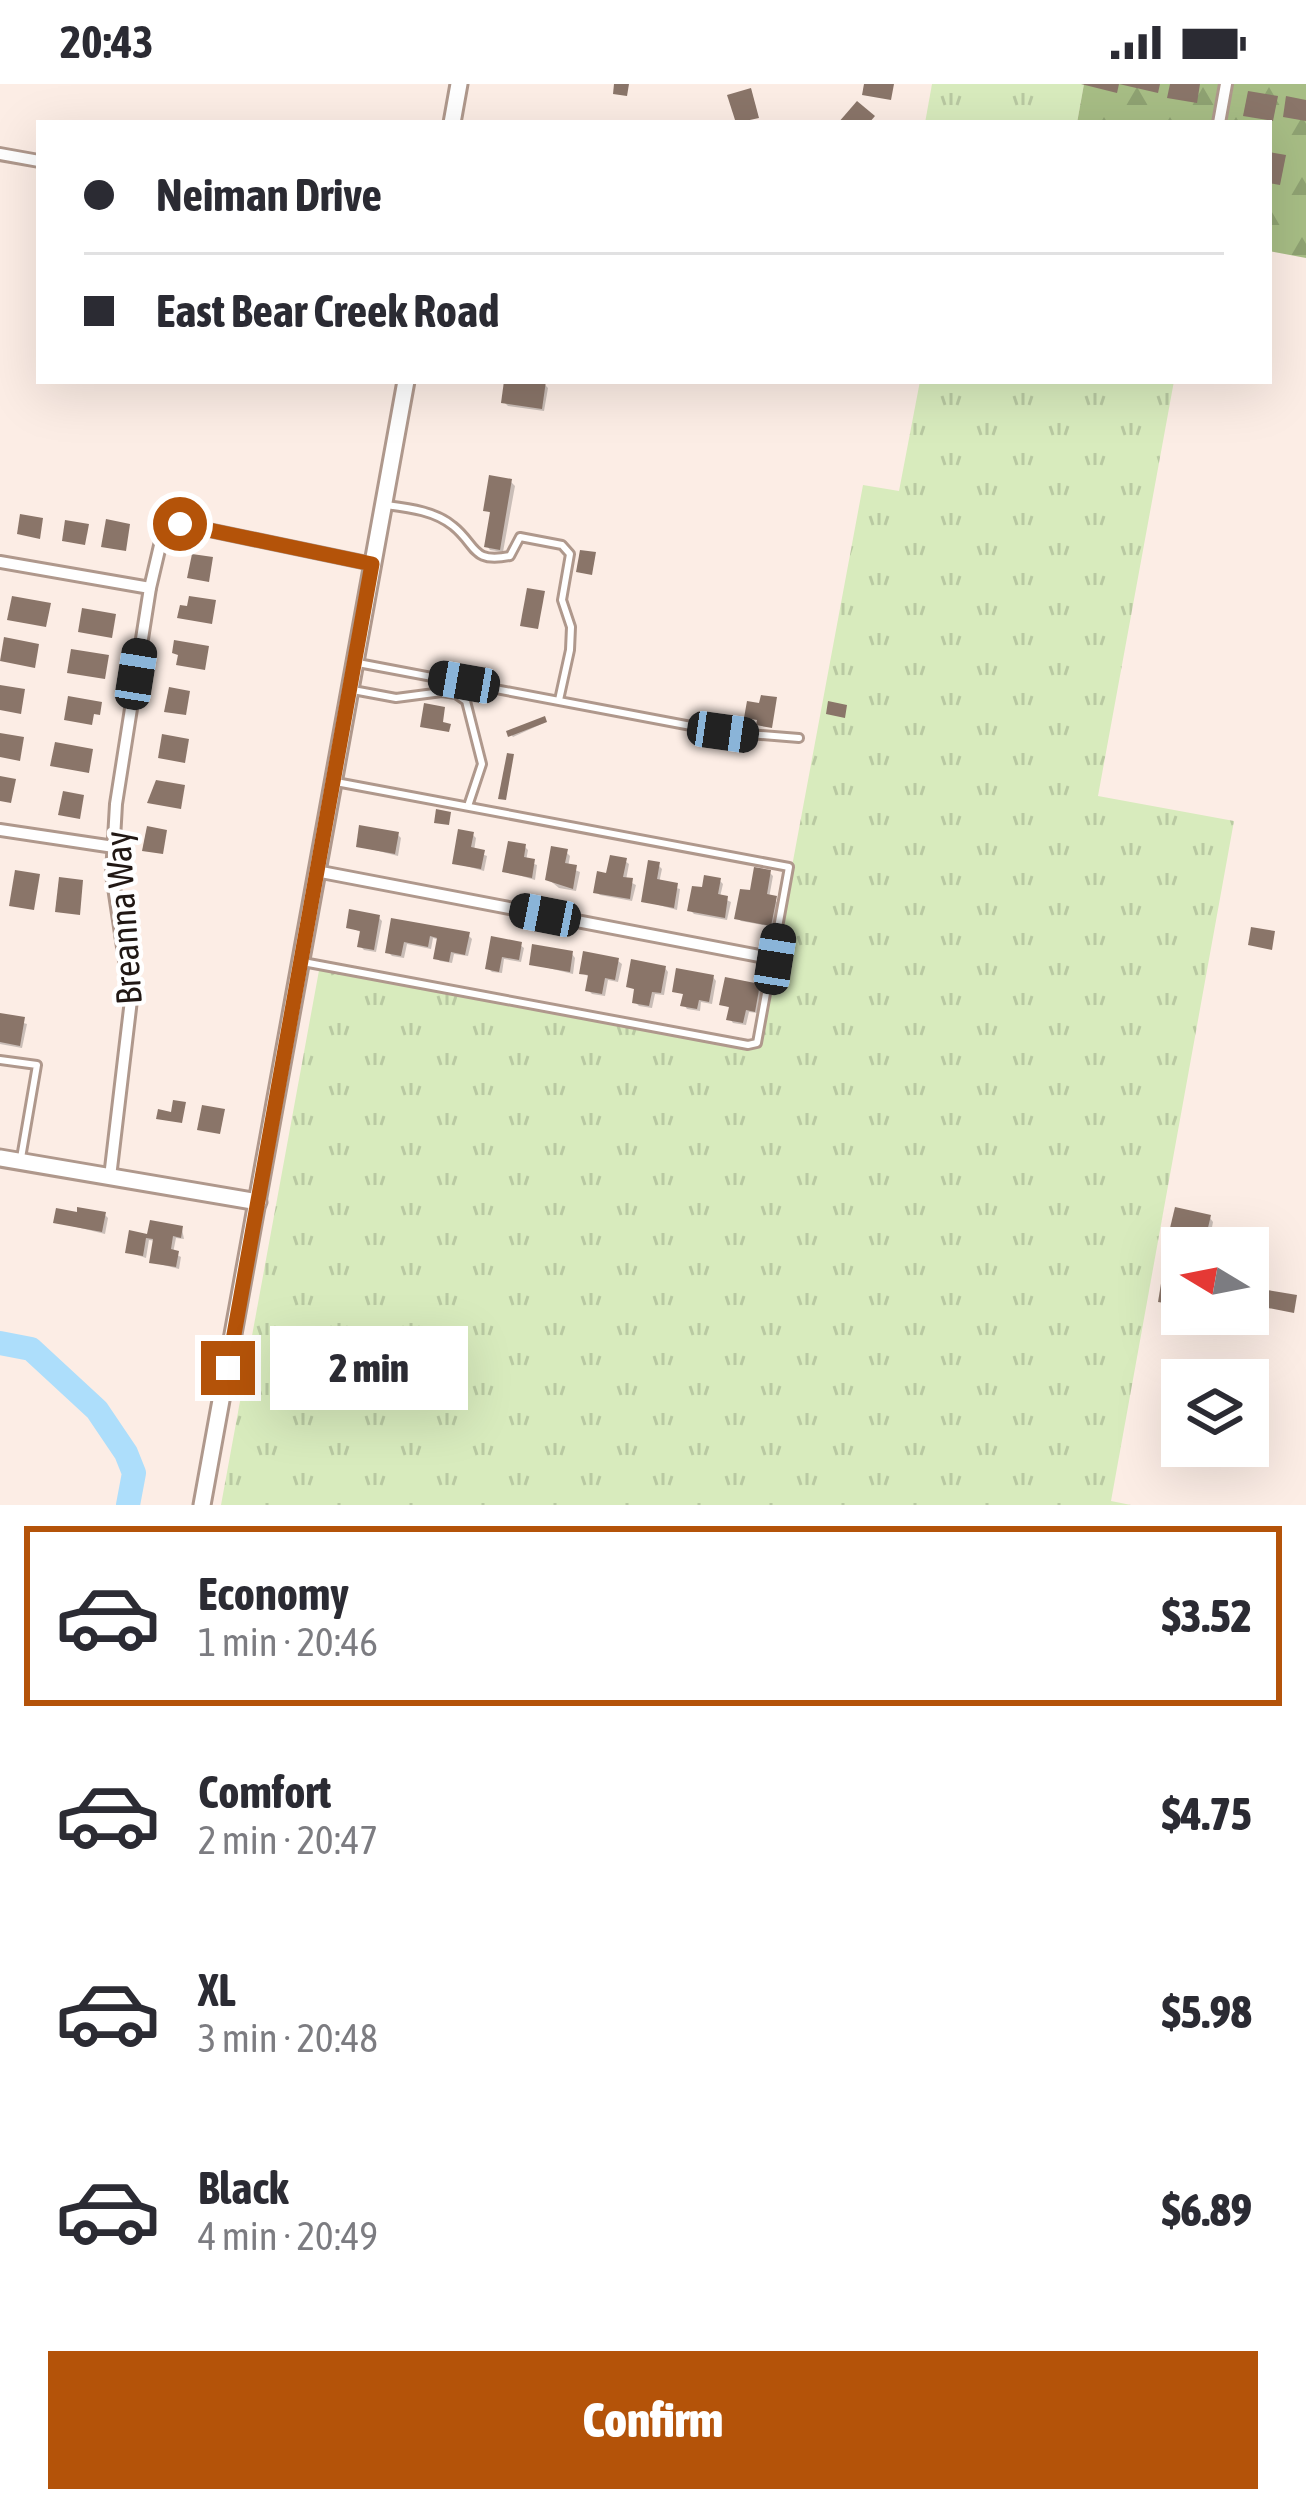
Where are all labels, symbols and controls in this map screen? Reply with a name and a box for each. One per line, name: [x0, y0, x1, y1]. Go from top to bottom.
text: 20:43: [60, 16, 154, 68]
text: Neiman Drive: [156, 169, 382, 221]
text: East Bear Creek Road: [156, 285, 499, 337]
route start: [153, 497, 207, 551]
car: [113, 636, 159, 712]
car: [425, 658, 503, 706]
car: [685, 709, 761, 755]
street label: Breanna Way: [96, 830, 150, 1006]
car: [506, 890, 584, 940]
car: [752, 921, 798, 997]
north arrow: [1161, 1227, 1269, 1335]
map controls: [1161, 1227, 1269, 1467]
callout: 2 min: [270, 1326, 468, 1410]
route end: [201, 1341, 255, 1395]
text: 2 min: [329, 1346, 409, 1390]
button: layers: [1161, 1359, 1269, 1467]
icon: car: [54, 1562, 162, 1670]
text: Economy: [198, 1568, 349, 1620]
text: $3.52: [1162, 1590, 1252, 1642]
text: 1 min · 20:46: [198, 1620, 378, 1664]
icon: car: [54, 1760, 162, 1868]
text: Comfort: [198, 1766, 331, 1818]
text: $4.75: [1162, 1788, 1252, 1840]
text: 2 min · 20:47: [198, 1818, 378, 1862]
icon: car: [54, 1958, 162, 2066]
text: XL: [198, 1964, 236, 2016]
text: $5.98: [1162, 1986, 1252, 2038]
text: 3 min · 20:48: [198, 2016, 378, 2060]
icon: car: [54, 2156, 162, 2264]
text: Black: [198, 2162, 289, 2214]
text: $6.89: [1162, 2184, 1252, 2236]
text: 4 min · 20:49: [198, 2214, 378, 2258]
button: Confirm: [48, 2351, 1258, 2489]

